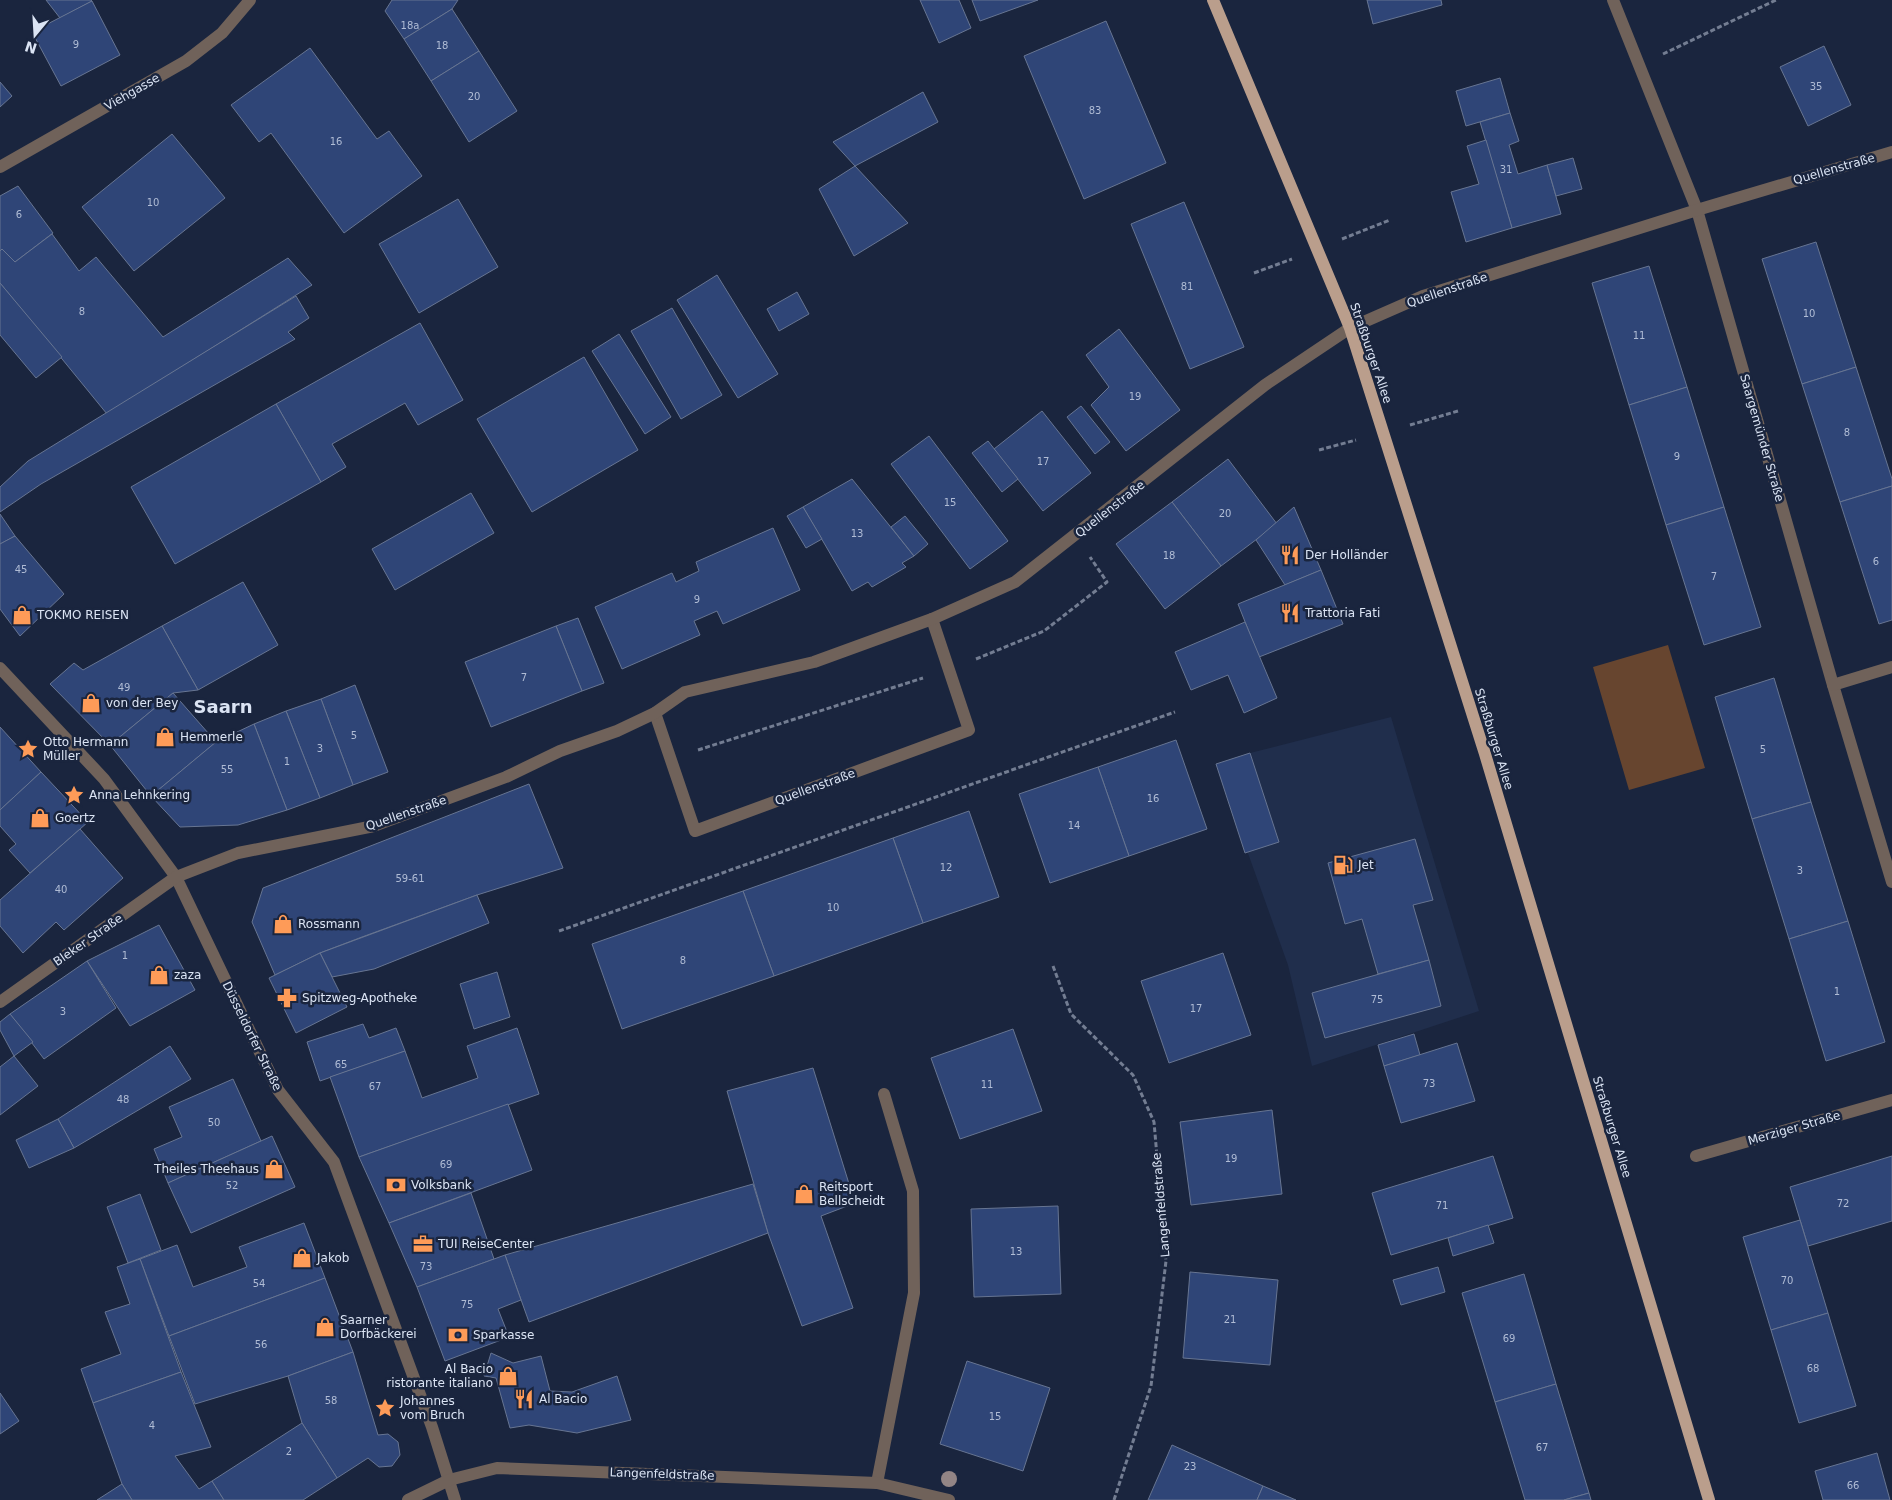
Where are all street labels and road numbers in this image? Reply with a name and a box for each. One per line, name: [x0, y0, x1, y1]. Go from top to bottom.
street label: Viehgasse: [102, 71, 162, 113]
street label: Quellenstraße: [1792, 151, 1876, 187]
street label: Quellenstraße: [1405, 270, 1489, 310]
street label: Straßburger Allee: [1347, 301, 1395, 405]
street label: Saargemünder Straße: [1737, 373, 1787, 503]
street label: Quellenstraße: [1072, 478, 1148, 540]
street label: Straßburger Allee: [1472, 687, 1516, 791]
street label: Quellenstraße: [773, 766, 857, 808]
street label: Quellenstraße: [364, 793, 448, 833]
street label: Bleker Straße: [51, 911, 125, 969]
street label: Düsseldorfer Straße: [219, 979, 285, 1093]
street label: Straßburger Allee: [1590, 1075, 1634, 1179]
street label: Merziger Straße: [1746, 1108, 1842, 1148]
street label: Langenfeldstraße: [1149, 1152, 1173, 1258]
street label: Langenfeldstraße: [609, 1465, 715, 1483]

